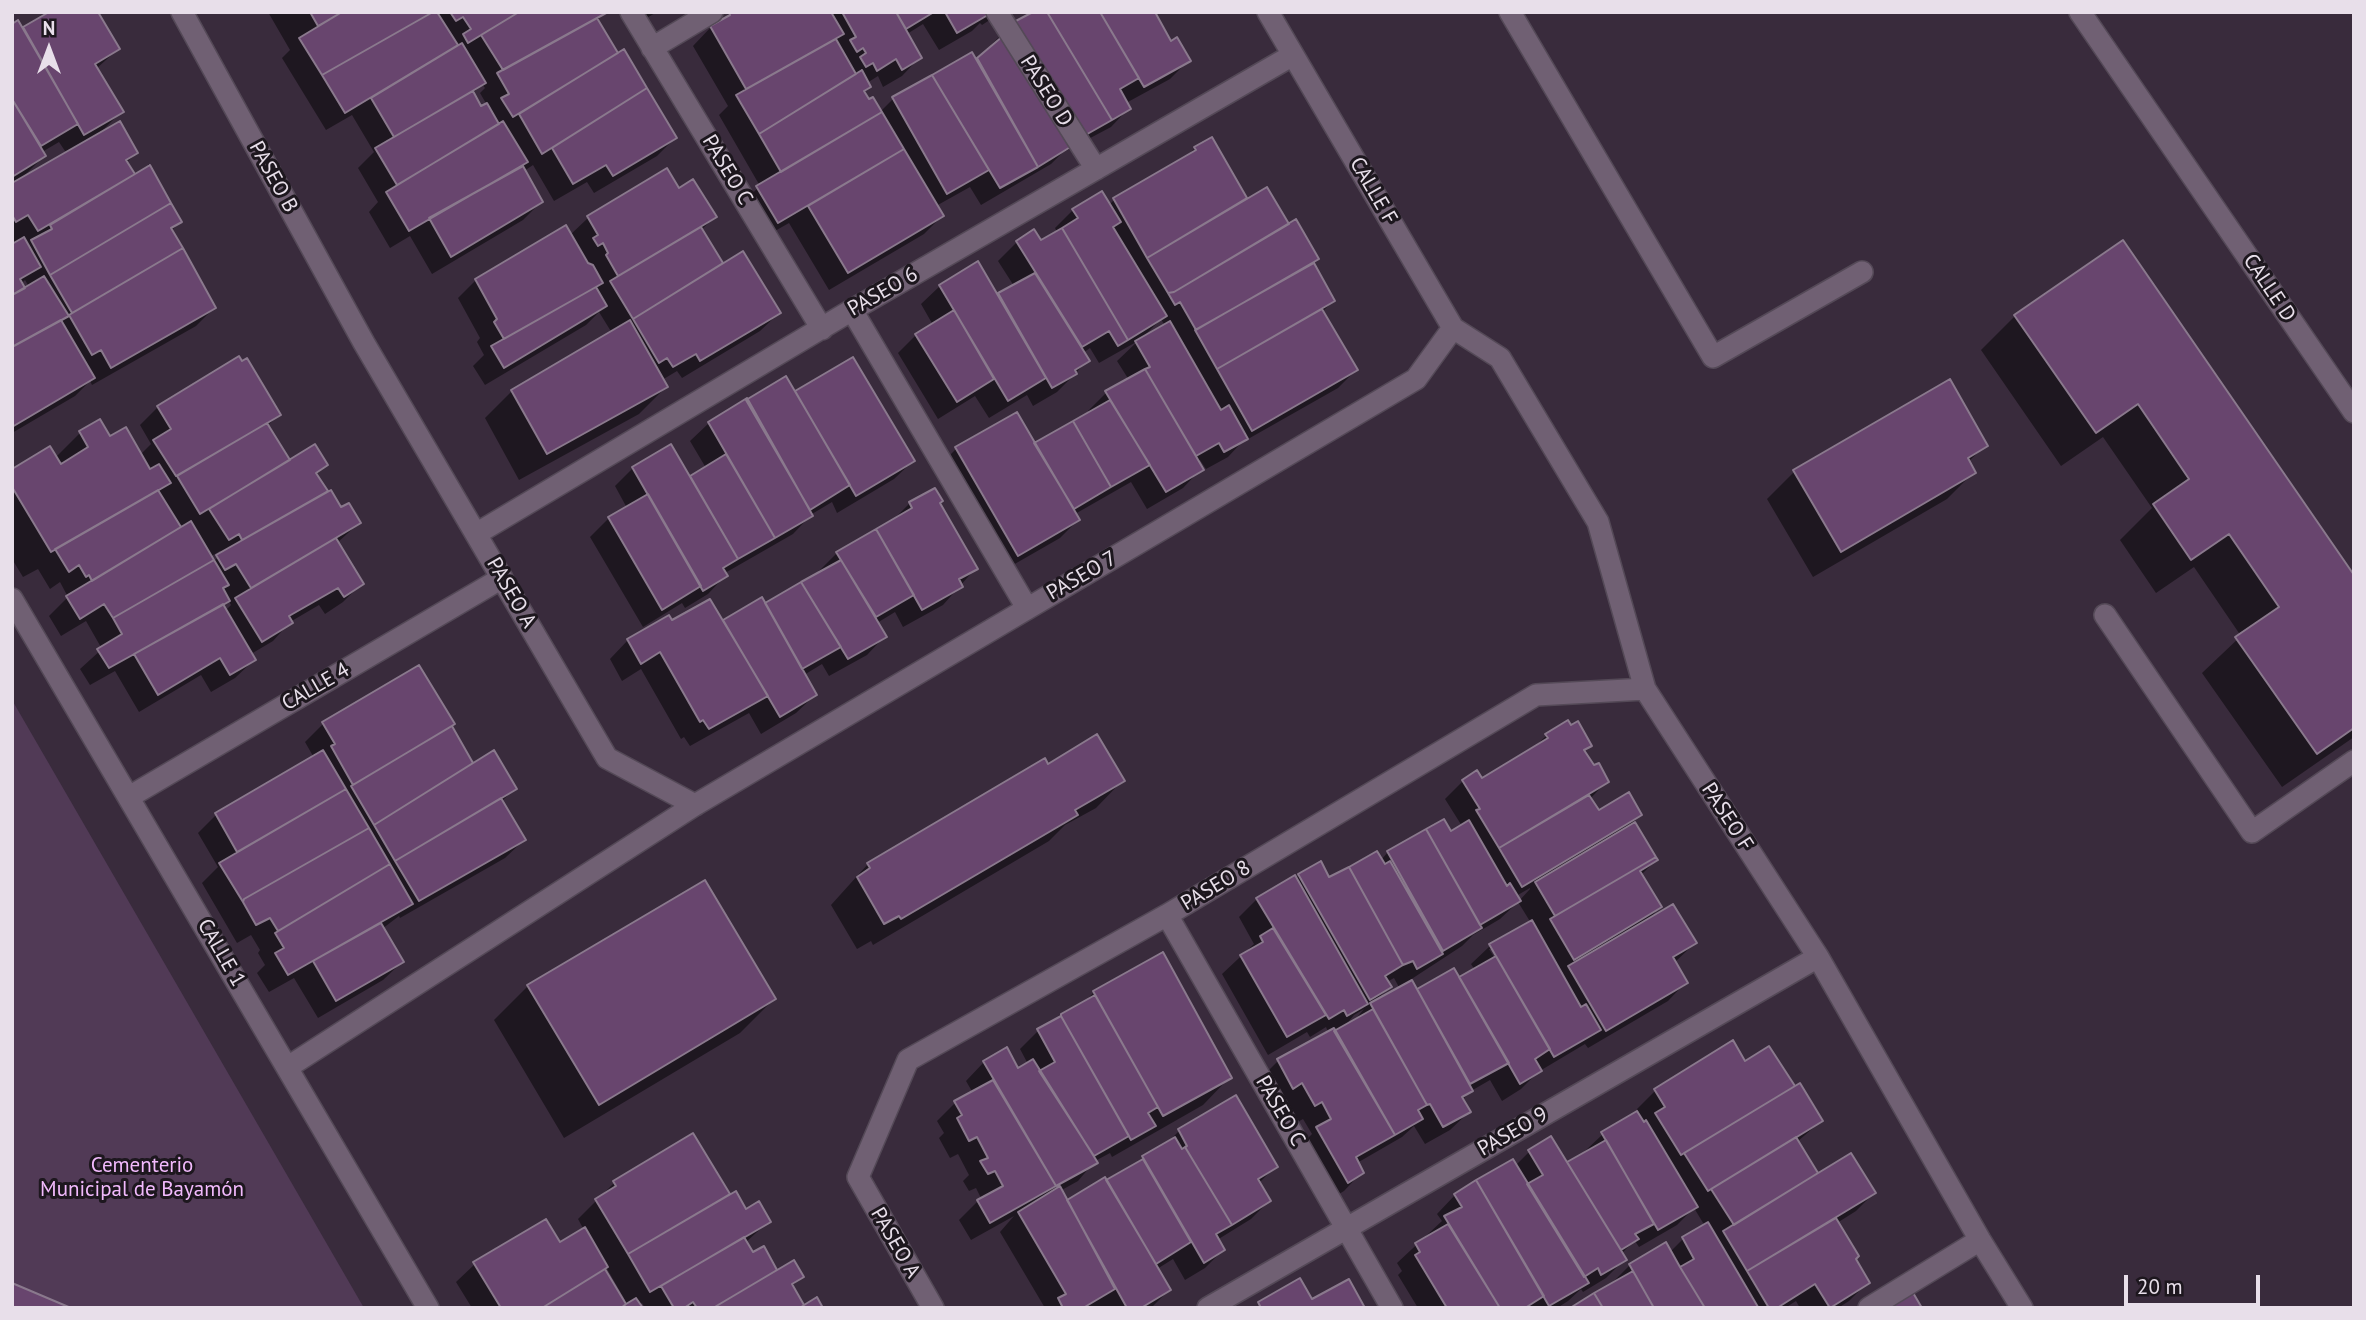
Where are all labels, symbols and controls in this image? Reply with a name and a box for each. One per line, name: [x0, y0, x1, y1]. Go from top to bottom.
north arrow: [14, 14, 84, 84]
text: N: [43, 16, 55, 40]
street label: PASEO D: [1014, 51, 1078, 131]
street label: PASEO C: [696, 130, 758, 210]
street label: PASEO B: [243, 137, 303, 217]
street label: CALLE F: [1344, 153, 1402, 229]
street label: CALLE D: [2237, 249, 2301, 327]
street label: PASEO 6: [844, 262, 922, 322]
street label: PASEO 7: [1043, 546, 1121, 606]
street label: PASEO A: [481, 553, 541, 633]
street label: CALLE 4: [278, 658, 354, 716]
street label: PASEO F: [1696, 778, 1758, 856]
street label: PASEO 8: [1177, 855, 1255, 917]
street label: CALLE 1: [192, 915, 250, 991]
street label: PASEO C: [1250, 1071, 1310, 1151]
street label: PASEO 9: [1474, 1102, 1552, 1162]
park label: Cementerio Municipal de Bayamón: [40, 1153, 244, 1203]
street label: PASEO A: [865, 1203, 925, 1283]
scale bar: [2128, 1260, 2264, 1304]
text: 20 m: [2137, 1273, 2183, 1300]

